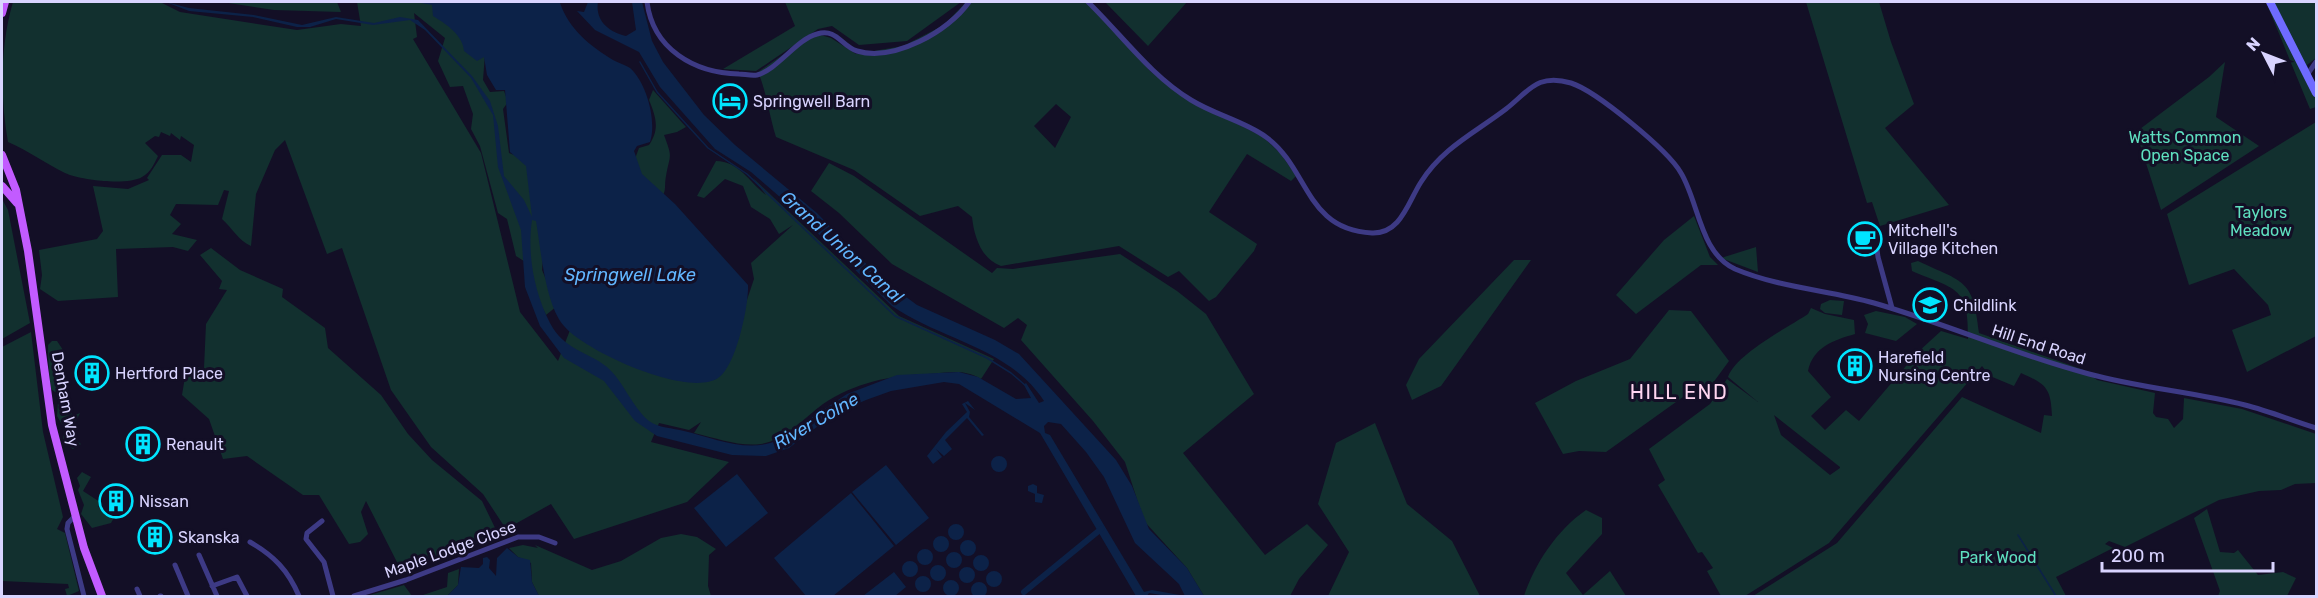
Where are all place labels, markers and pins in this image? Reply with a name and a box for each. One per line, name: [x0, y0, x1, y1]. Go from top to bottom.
hotel icon: Springwell Barn: [712, 83, 748, 119]
place label: Springwell Barn: [753, 92, 870, 111]
cafe icon: Mitchell's Village Kitchen: [1847, 221, 1883, 257]
place label: Mitchell's Village Kitchen: [1888, 221, 1998, 258]
school or university icon: Childlink: [1912, 287, 1948, 323]
place label: Childlink: [1953, 296, 2017, 315]
building icon: Harefield Nursing Centre: [1837, 348, 1873, 384]
place label: Harefield Nursing Centre: [1878, 348, 1990, 385]
building icon: Hertford Place: [74, 355, 110, 391]
place label: Hertford Place: [115, 364, 223, 383]
building icon: Renault: [125, 426, 161, 462]
place label: Renault: [166, 435, 224, 454]
building icon: Nissan: [98, 483, 134, 519]
place label: Nissan: [139, 492, 189, 511]
building icon: Skanska: [137, 519, 173, 555]
place label: Skanska: [178, 528, 240, 547]

